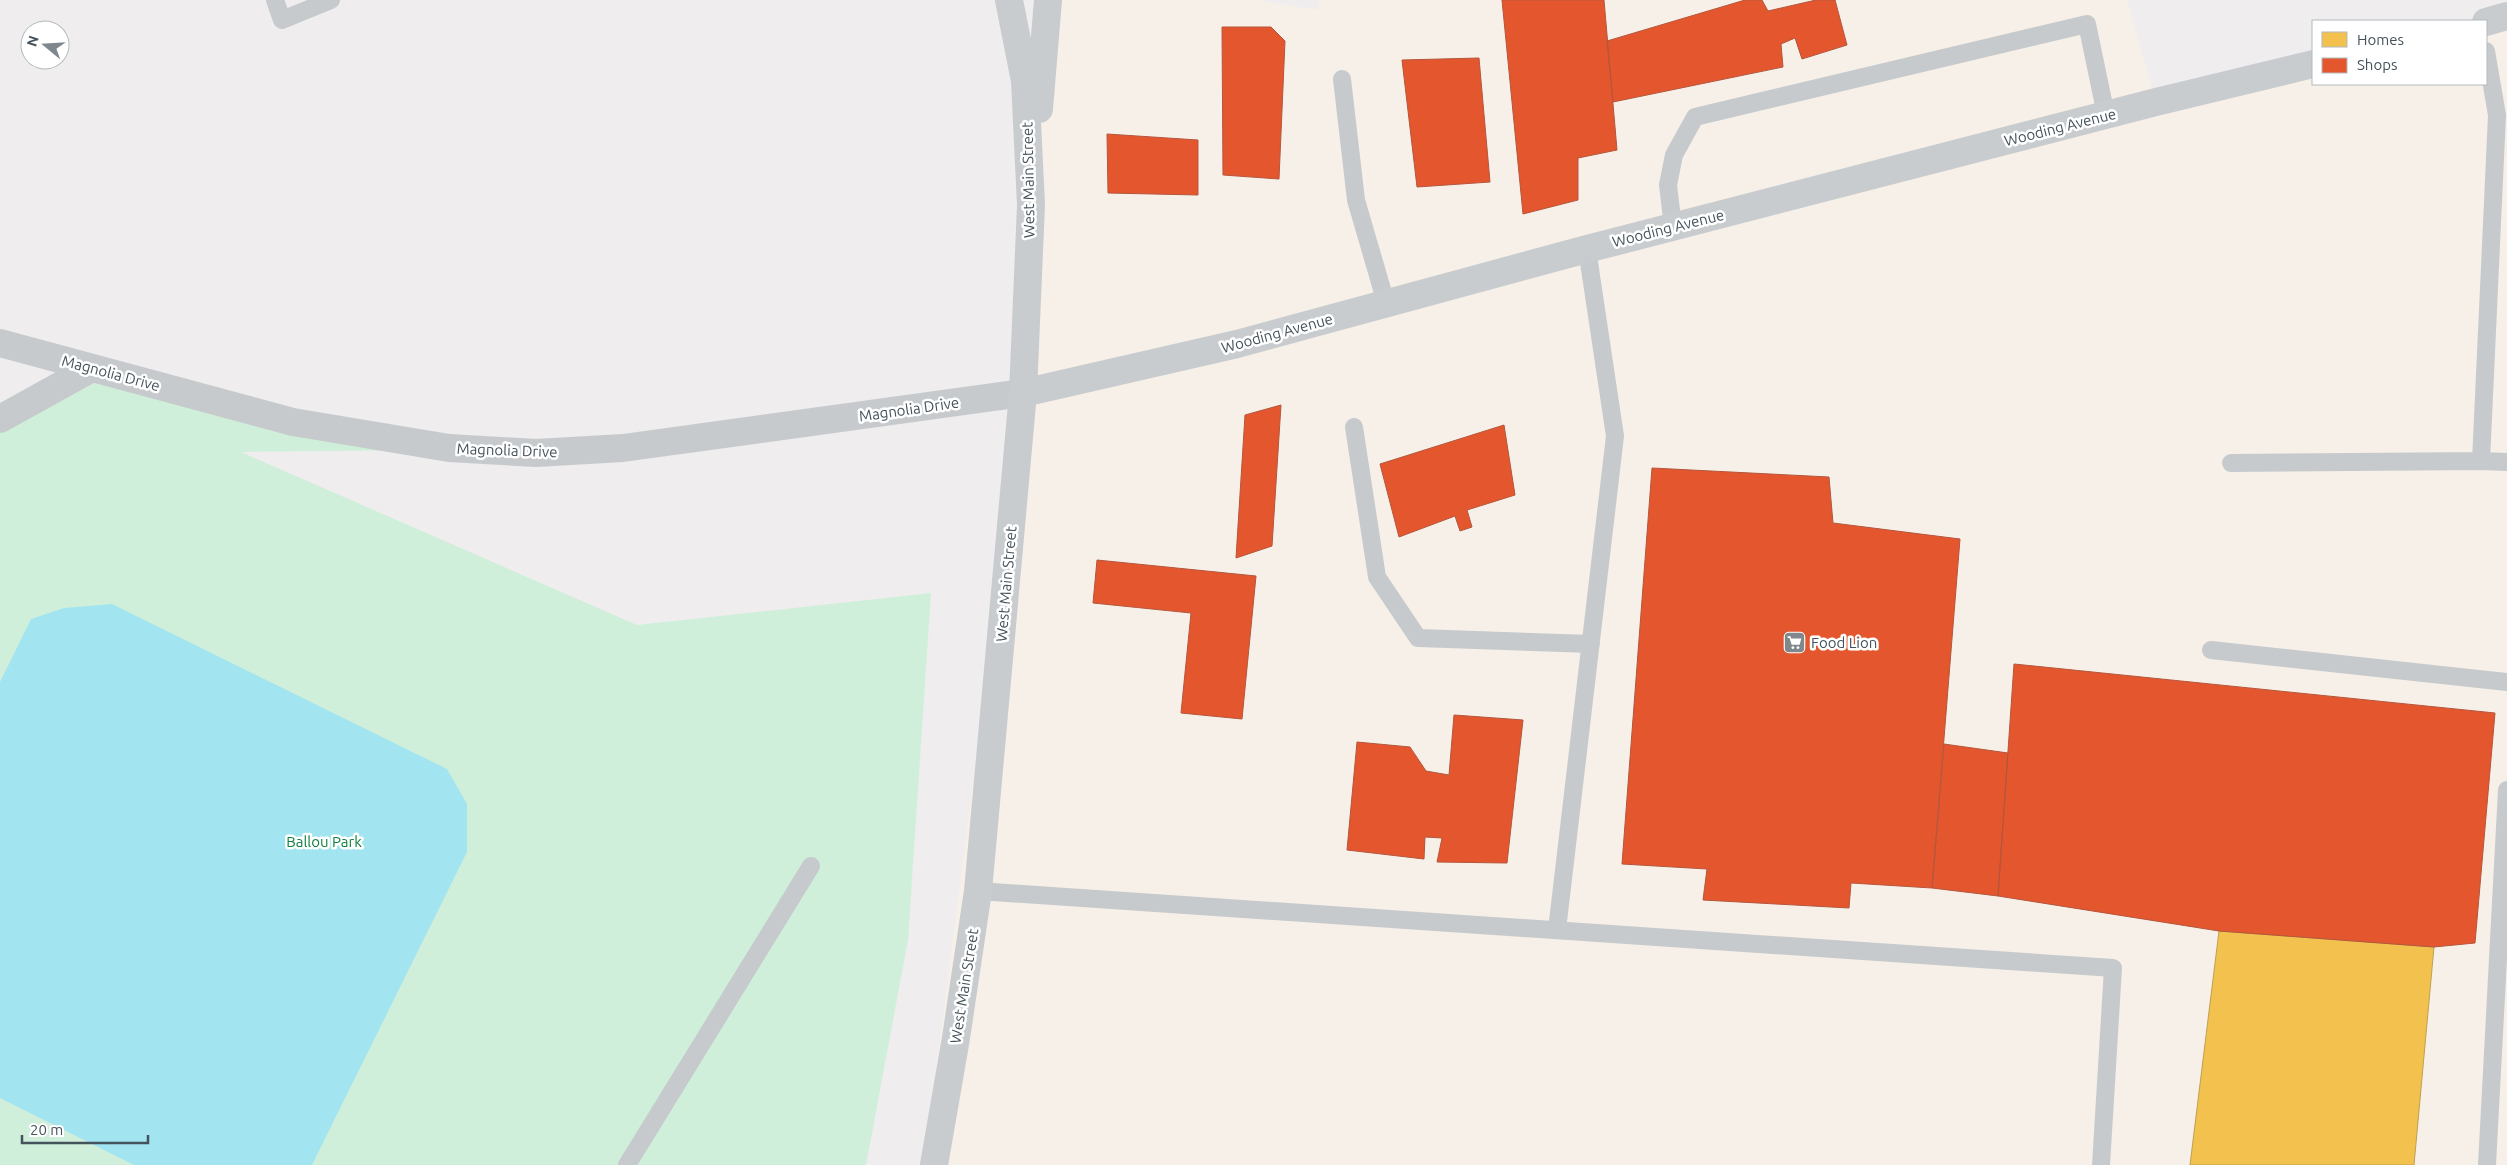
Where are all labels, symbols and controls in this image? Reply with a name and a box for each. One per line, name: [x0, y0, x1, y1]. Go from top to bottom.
north arrow: [20, 20, 70, 70]
legend: [2312, 20, 2487, 85]
text: Homes: [2357, 31, 2404, 48]
text: N: [23, 34, 42, 48]
text: Shops: [2357, 56, 2398, 73]
street label: Wooding Avenue: [2002, 105, 2118, 149]
street label: West Main Street: [1018, 122, 1038, 238]
street label: Wooding Avenue: [1610, 206, 1726, 250]
street label: Wooding Avenue: [1219, 310, 1335, 356]
street label: Magnolia Drive: [60, 352, 162, 394]
street label: Magnolia Drive: [858, 394, 960, 424]
street label: Magnolia Drive: [456, 440, 558, 460]
street label: West Main Street: [992, 525, 1020, 643]
supermarket icon: Food Lion: [1783, 630, 1807, 654]
place label: Food Lion: [1811, 634, 1877, 651]
park label: Ballou Park: [286, 833, 362, 850]
street label: West Main Street: [947, 927, 981, 1045]
scale bar: [22, 1112, 149, 1144]
text: 20 m: [30, 1121, 63, 1138]

